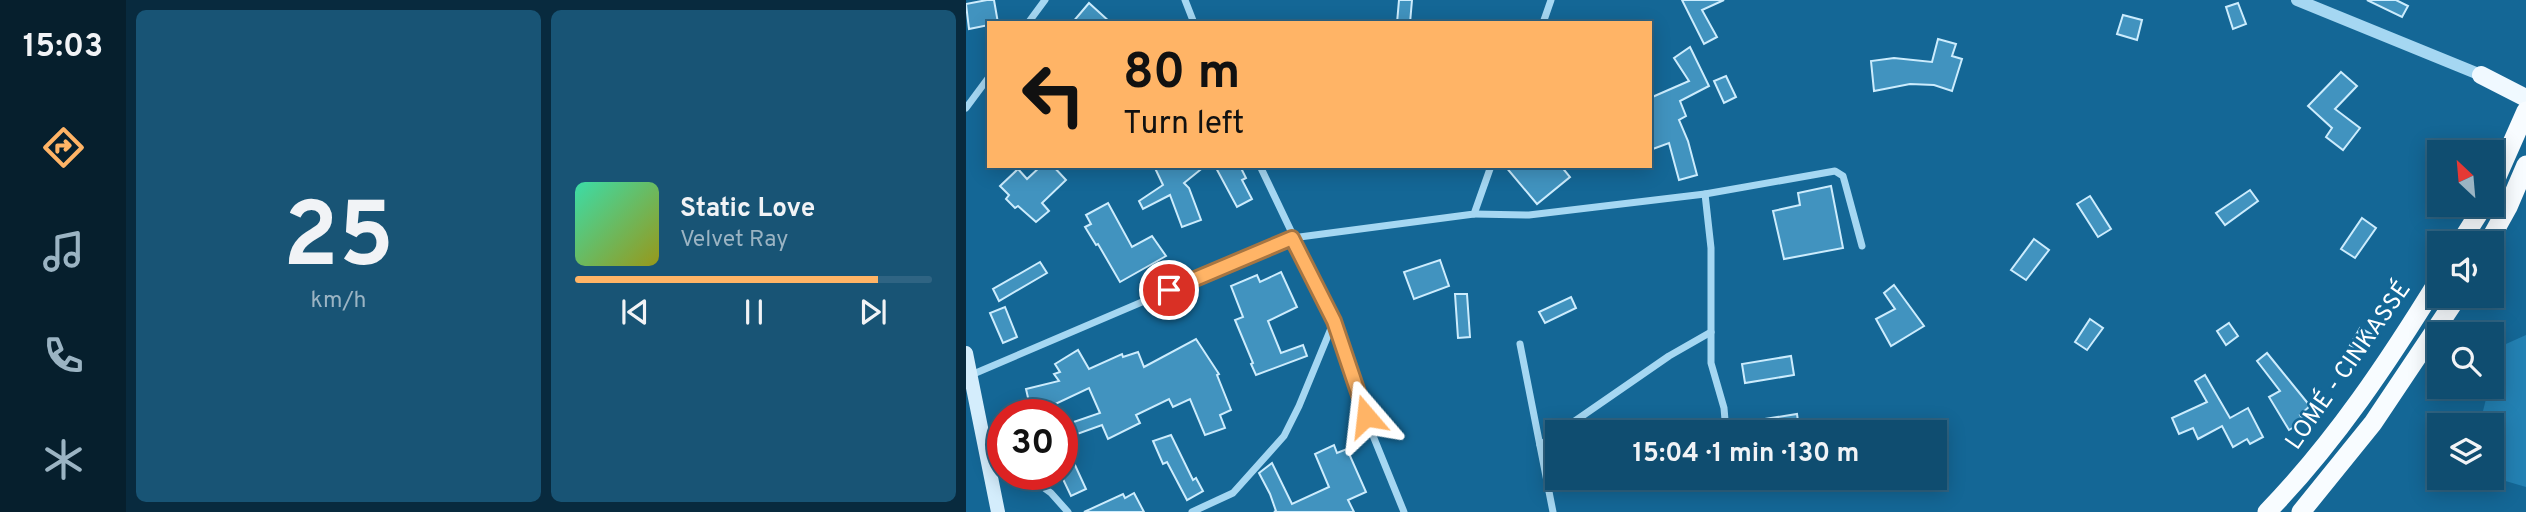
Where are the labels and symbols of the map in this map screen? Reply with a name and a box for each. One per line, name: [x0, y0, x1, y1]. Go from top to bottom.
north arrow: [2427, 140, 2504, 217]
pin: [1139, 260, 1199, 320]
street label: LOMÉ - CINKASSÉ: [2278, 275, 2418, 456]
position arrow: [1329, 379, 1403, 453]
speed limit sign: 30: [987, 399, 1078, 490]

